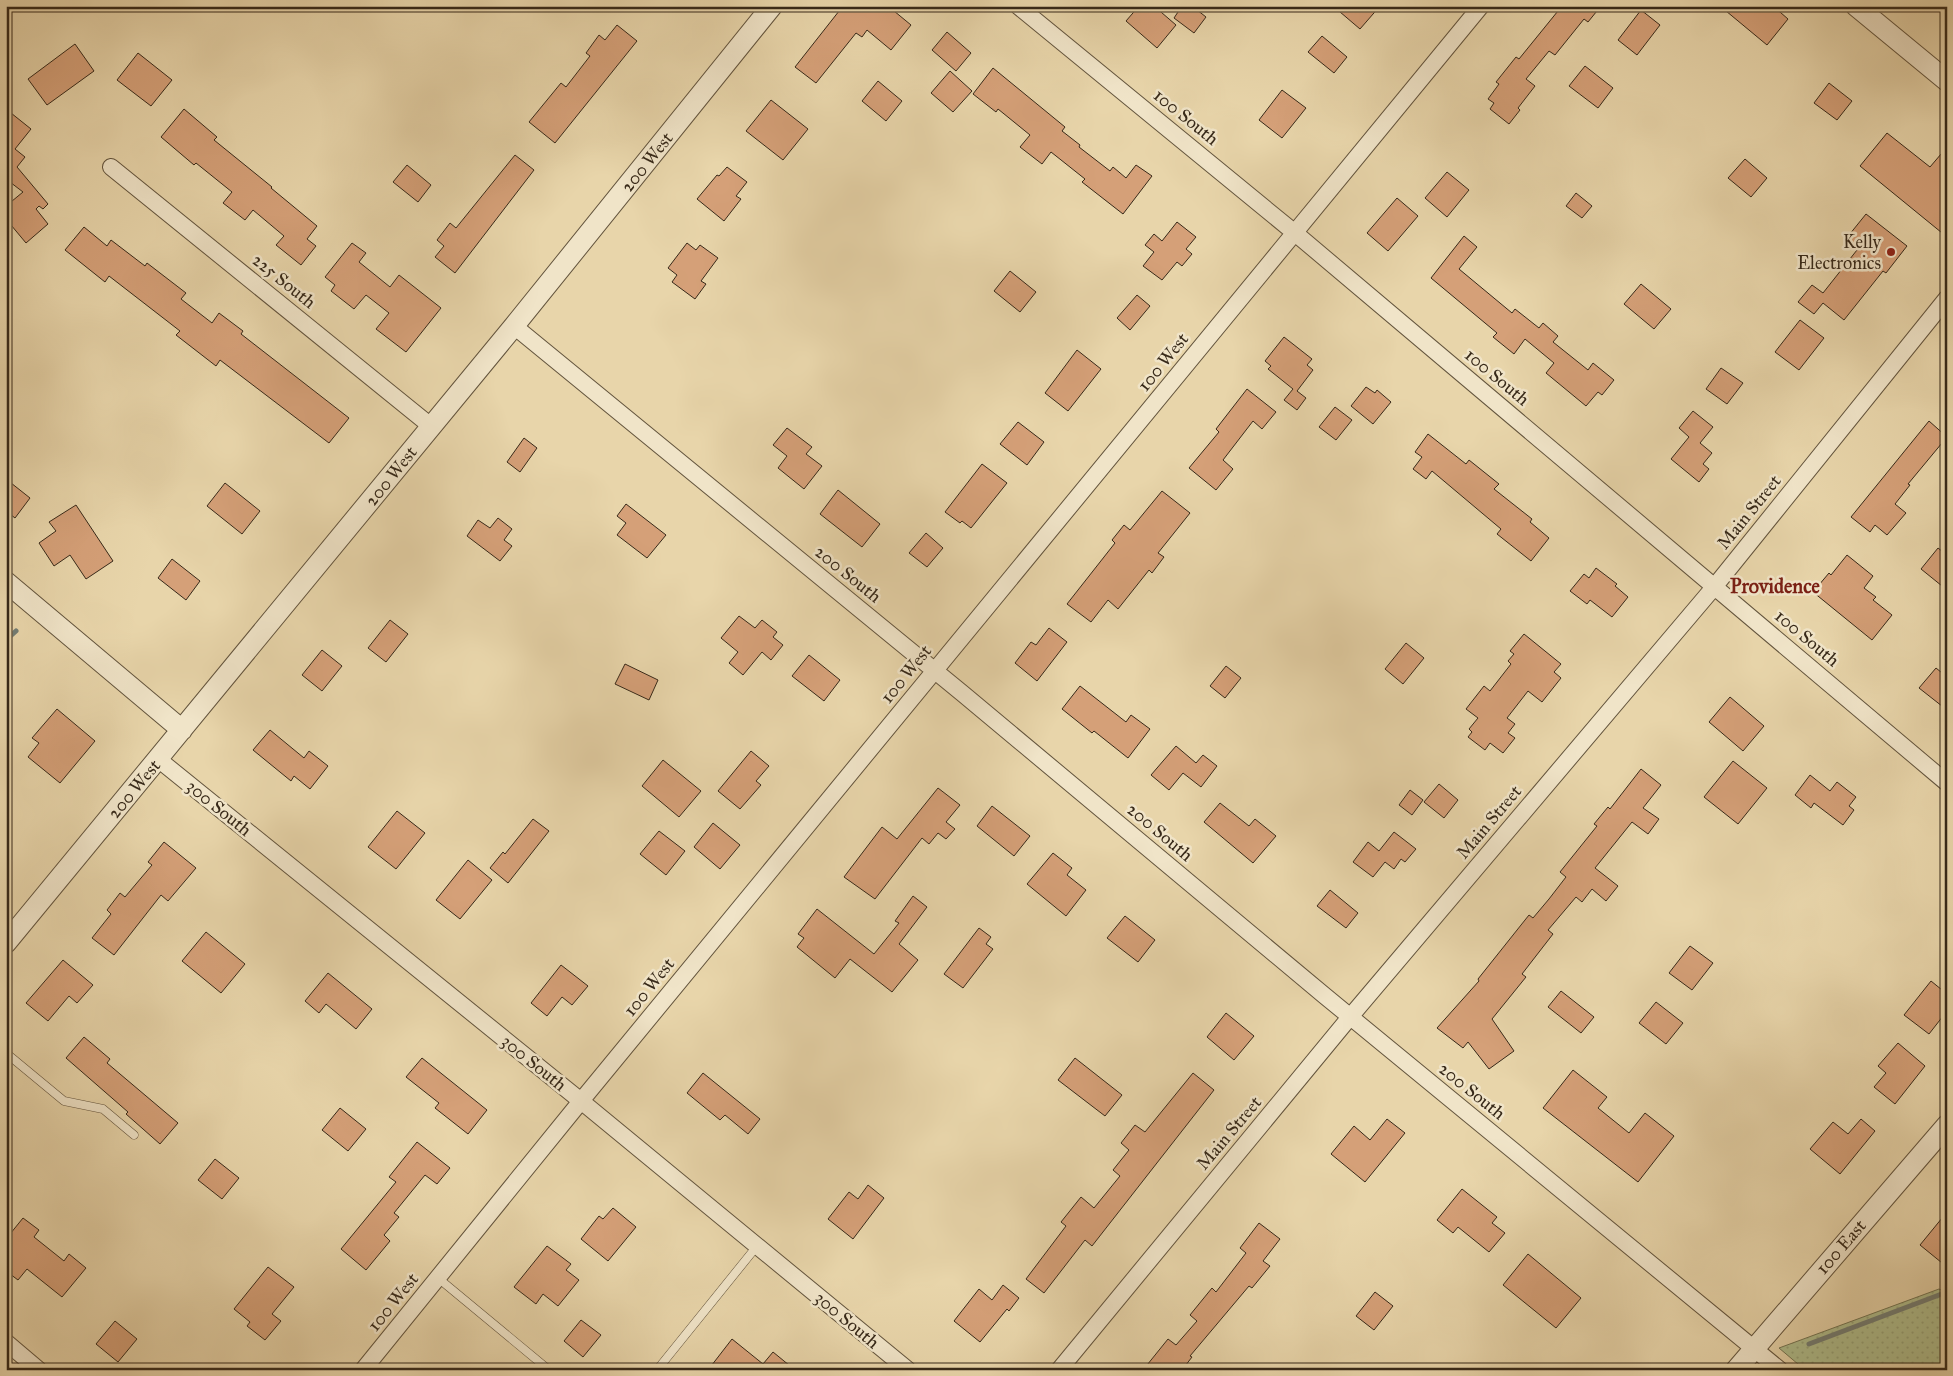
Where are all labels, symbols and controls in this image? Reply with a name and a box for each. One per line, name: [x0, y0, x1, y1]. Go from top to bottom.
street label: 100 South: [1149, 84, 1223, 150]
street label: 200 West: [616, 127, 678, 196]
place label: Kelly Electronics: [1797, 231, 1882, 274]
marker: Kelly Electronics: [1885, 246, 1897, 258]
street label: 225 South: [248, 249, 320, 313]
street label: 100 West: [1133, 328, 1194, 396]
street label: 100 South: [1460, 344, 1534, 410]
street label: 200 West: [360, 441, 422, 510]
street label: Main Street: [1712, 470, 1786, 554]
street label: 200 South: [810, 541, 886, 607]
district label: Providence: [1730, 574, 1821, 598]
street label: 100 South: [1770, 605, 1844, 671]
street label: 100 West: [876, 640, 937, 708]
street label: 200 West: [103, 754, 165, 823]
street label: 300 South: [182, 775, 256, 841]
street label: Main Street: [1452, 780, 1527, 863]
street label: 200 South: [1123, 798, 1197, 866]
street label: 100 West: [619, 953, 680, 1021]
street label: 300 South: [497, 1030, 571, 1096]
street label: 200 South: [1434, 1058, 1510, 1124]
street label: Main Street: [1192, 1091, 1267, 1174]
street label: 100 East: [1811, 1215, 1871, 1279]
street label: 100 West: [363, 1268, 424, 1336]
street label: 300 South: [810, 1287, 884, 1353]

